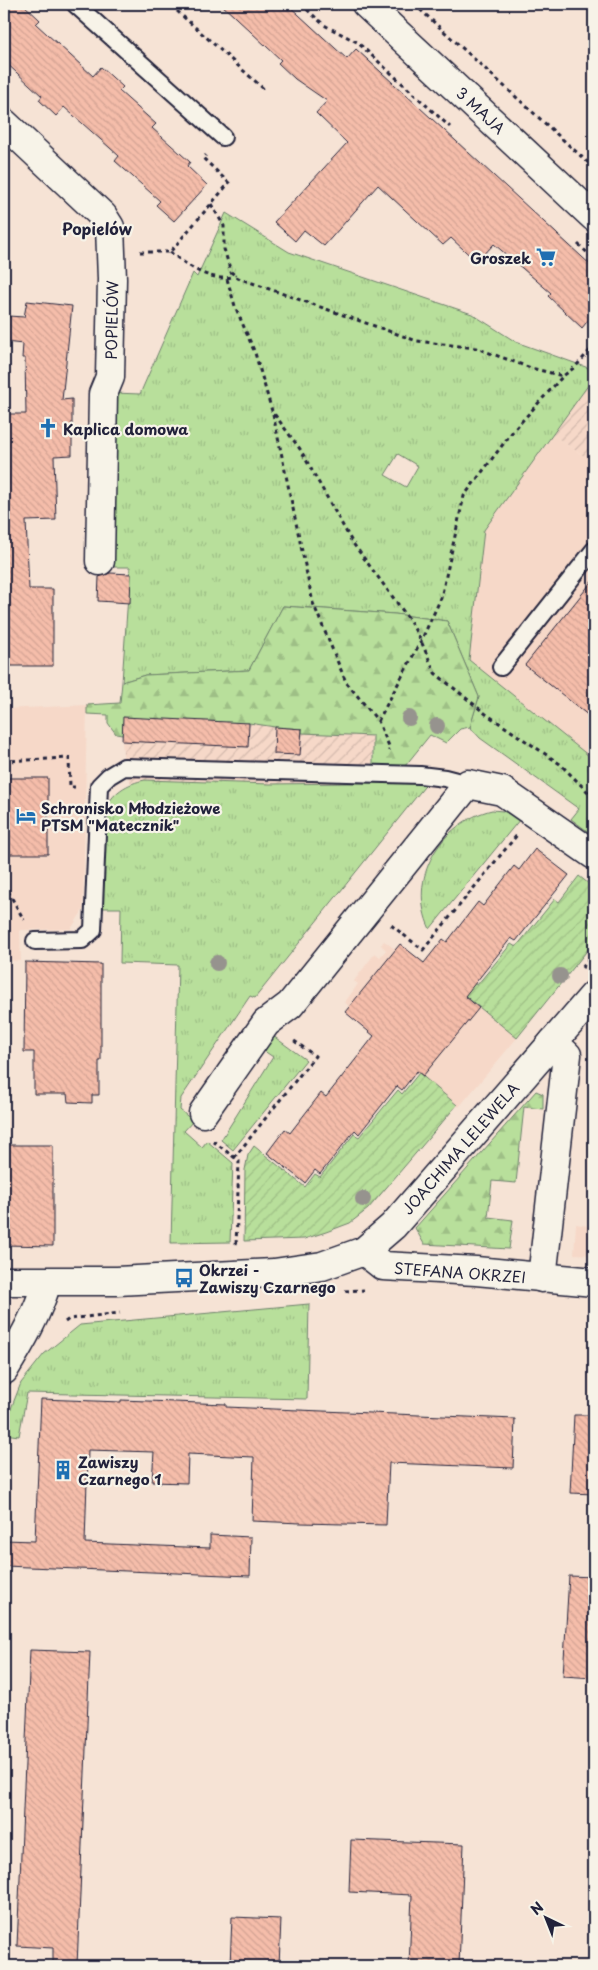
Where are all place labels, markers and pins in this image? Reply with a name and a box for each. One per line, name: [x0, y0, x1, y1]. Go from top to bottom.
place label: Groszek: [470, 246, 531, 269]
supermarket icon: Groszek: [535, 246, 557, 268]
church icon: Kaplica domowa: [37, 417, 59, 439]
place label: Kaplica domowa: [63, 417, 188, 440]
place label: Schronisko Młodzieżowe PTSM "Matecznik": [41, 796, 220, 836]
hotel icon: Schronisko Młodzieżowe PTSM "Matecznik": [15, 805, 37, 827]
place label: Okrzei - Zawiszy Czarnego: [199, 1258, 336, 1298]
bus stop icon: Okrzei - Zawiszy Czarnego: [173, 1267, 195, 1289]
place label: Zawiszy Czarnego 1: [78, 1450, 161, 1490]
building icon: Zawiszy Czarnego 1: [52, 1459, 74, 1481]

